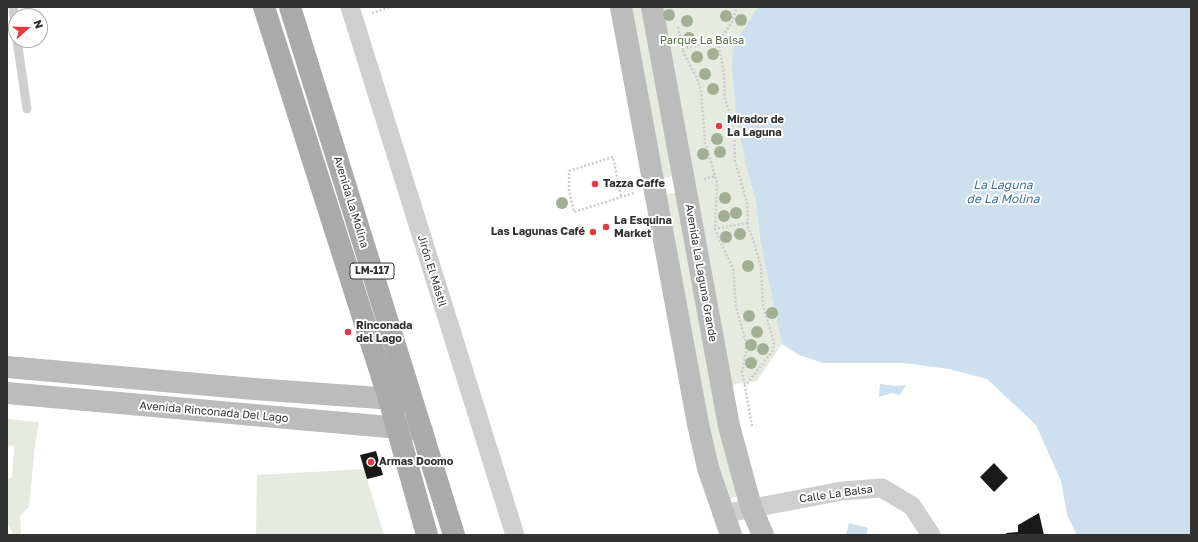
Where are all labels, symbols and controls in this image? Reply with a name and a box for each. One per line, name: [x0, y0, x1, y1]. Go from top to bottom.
north arrow: [8, 8, 48, 48]
text: N: [31, 18, 46, 30]
park label: Parque La Balsa: [660, 34, 744, 48]
place label: Mirador de La Laguna: [727, 113, 784, 139]
marker: Mirador de La Laguna: [714, 121, 724, 131]
street label: Avenida La Molina: [331, 154, 371, 250]
place label: Tazza Caffe: [603, 177, 665, 191]
water label: La Laguna de La Molina: [967, 178, 1039, 206]
marker: Tazza Caffe: [590, 179, 600, 189]
street label: Avenida La Laguna Grande: [682, 203, 720, 343]
place label: La Esquina Market: [614, 214, 672, 240]
marker: La Esquina Market: [601, 222, 611, 232]
place label: Las Lagunas Café: [491, 225, 585, 239]
marker: Las Lagunas Café: [588, 227, 598, 237]
street label: Jirón El Mástil: [415, 233, 449, 309]
road number: LM-117: [350, 263, 394, 279]
place label: Rinconada del Lago: [356, 319, 412, 345]
marker: Rinconada del Lago: [343, 327, 353, 337]
street label: Avenida Rinconada Del Lago: [139, 399, 289, 425]
place label: Armas Doomo: [379, 455, 453, 469]
marker: Armas Doomo: [366, 457, 376, 467]
street label: Calle La Balsa: [798, 482, 874, 506]

